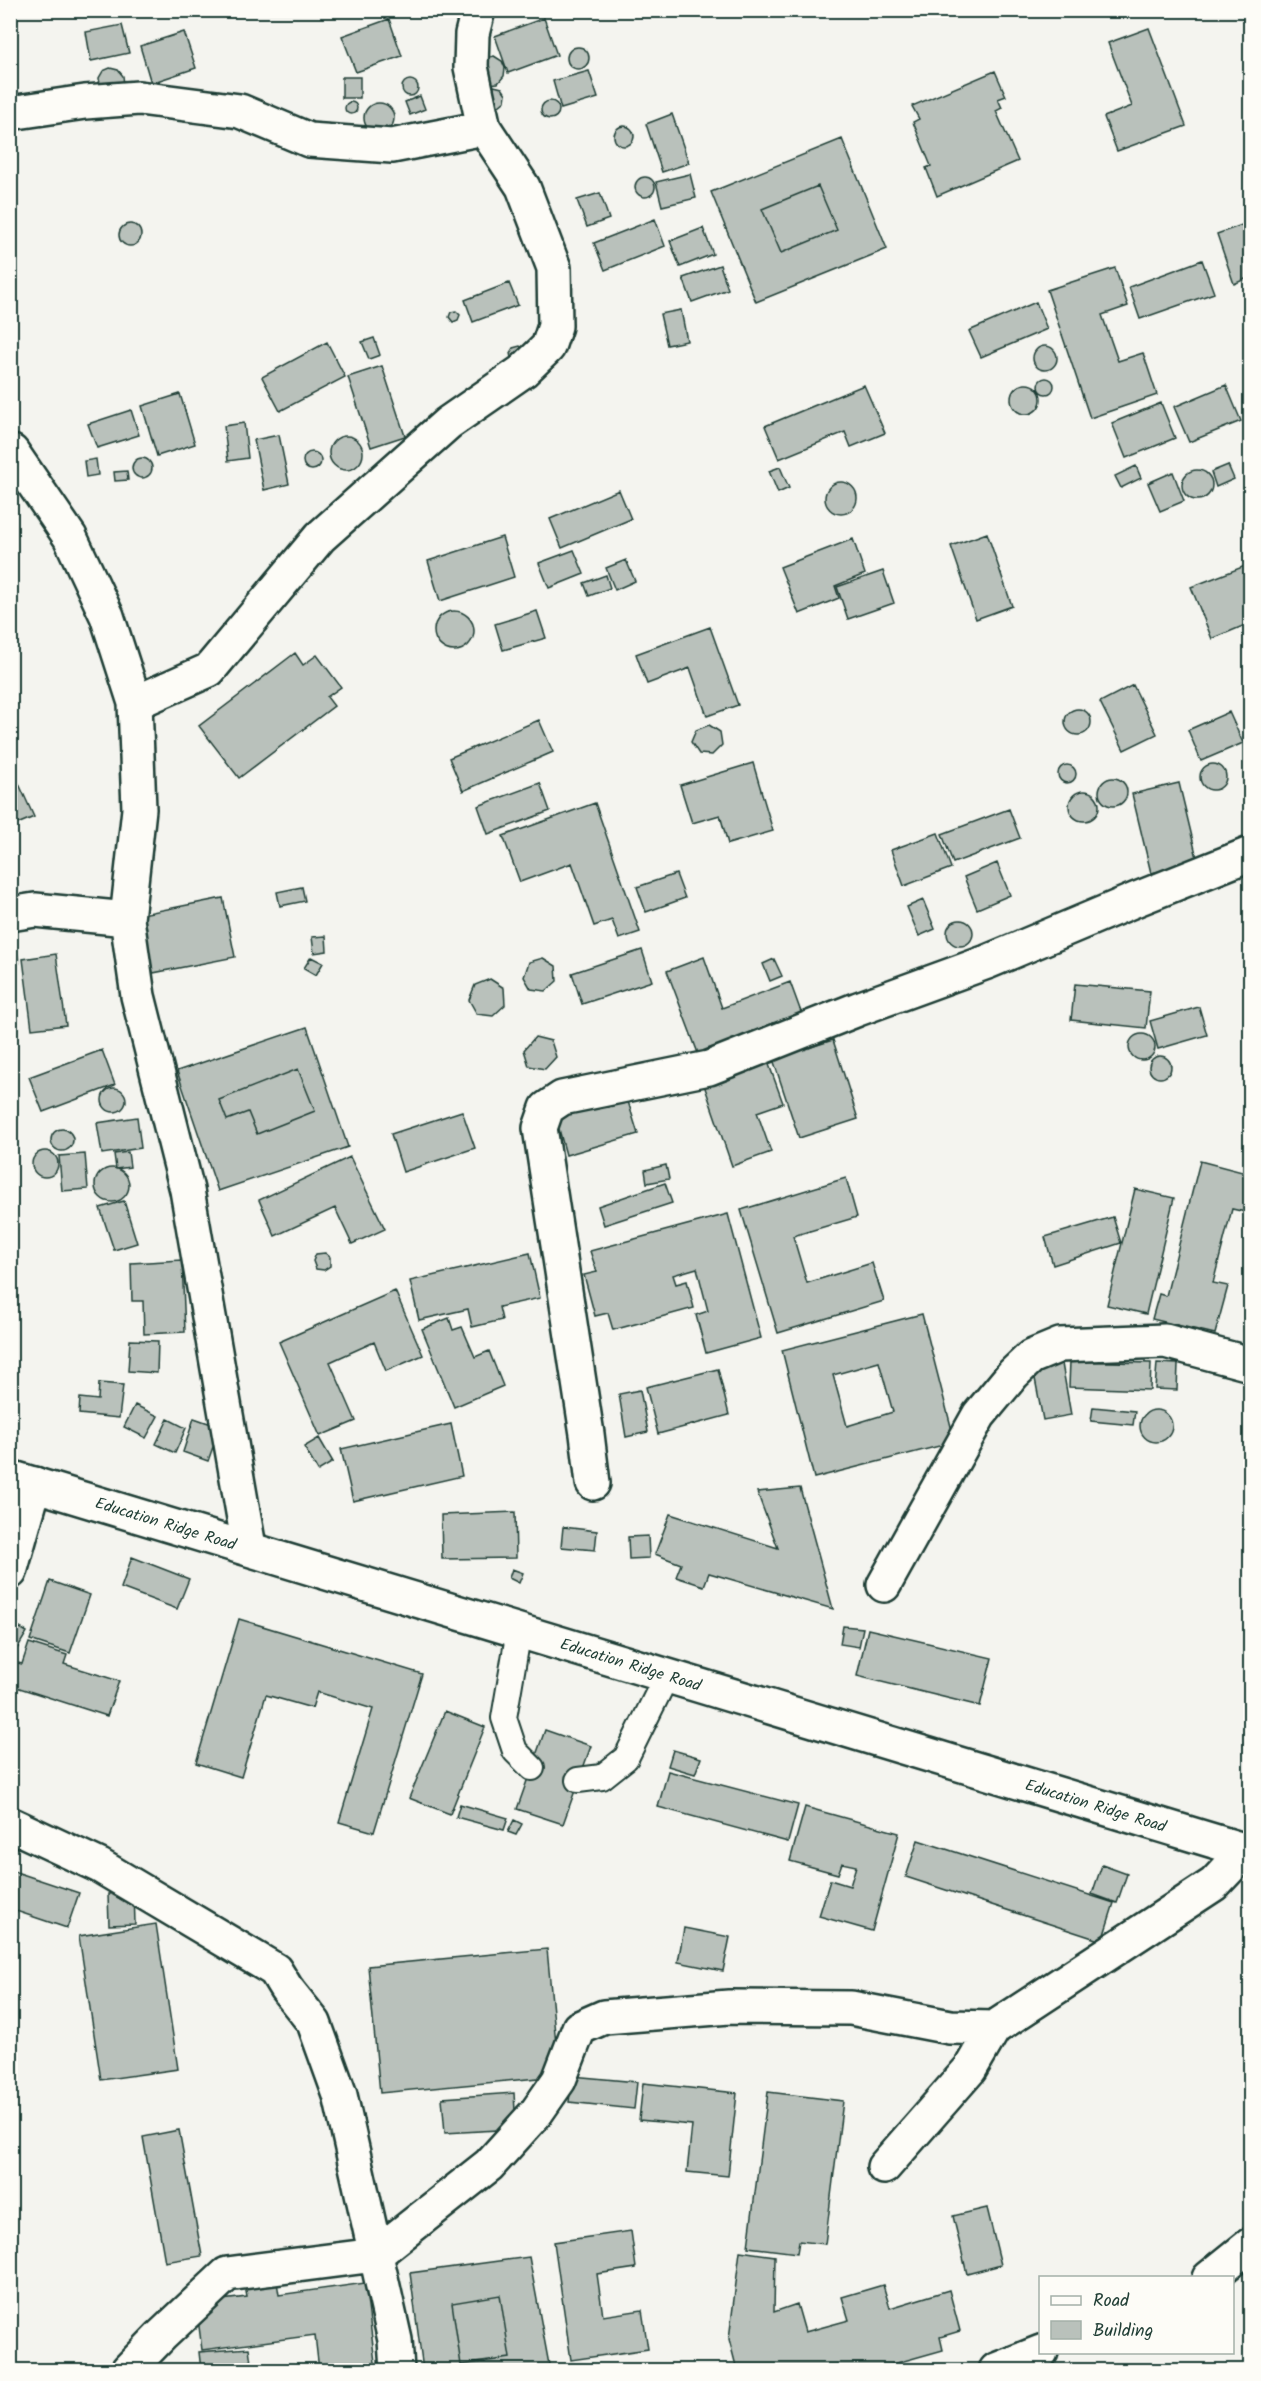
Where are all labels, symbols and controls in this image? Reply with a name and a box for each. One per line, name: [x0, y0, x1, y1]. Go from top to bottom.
street label: Education Ridge Road: [92, 1491, 240, 1558]
street label: Education Ridge Road: [557, 1632, 705, 1699]
street label: Education Ridge Road: [1022, 1773, 1170, 1840]
legend: [1039, 2276, 1234, 2354]
text: Road: [1093, 2287, 1130, 2316]
text: Building: [1093, 2317, 1153, 2346]

